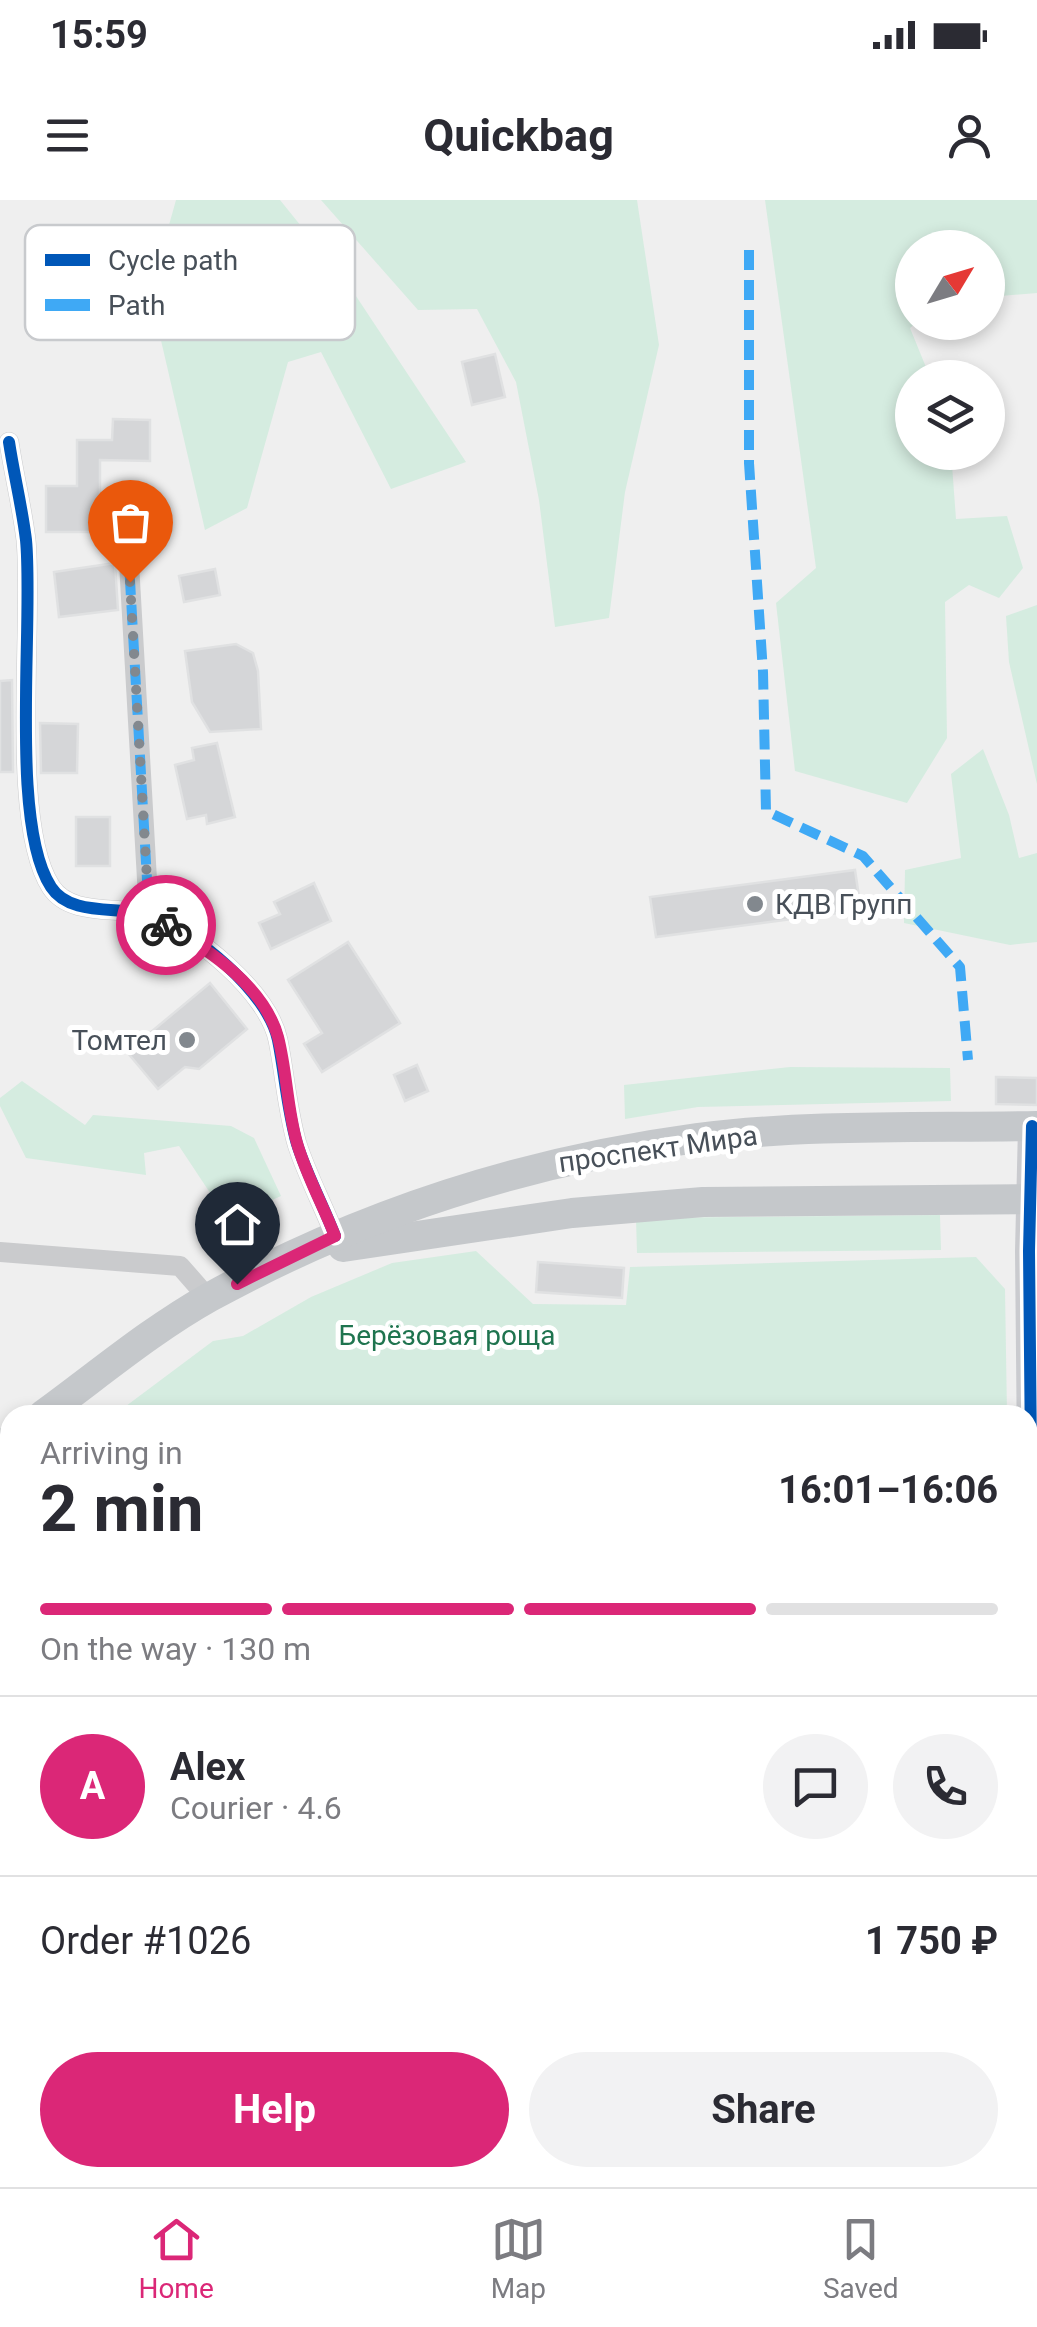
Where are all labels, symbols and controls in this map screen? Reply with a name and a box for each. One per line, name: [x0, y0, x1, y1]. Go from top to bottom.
text: 15:59: [50, 13, 148, 57]
icon: menu: [40, 108, 95, 163]
icon: person: [942, 108, 997, 163]
text: Quickbag: [423, 109, 614, 162]
legend: [25, 225, 355, 340]
north arrow: [895, 230, 1005, 340]
map controls: [895, 230, 1005, 470]
text: Cycle path: [108, 244, 238, 277]
text: Path: [108, 289, 165, 322]
button: layers: [895, 360, 1005, 470]
pin: [88, 480, 173, 583]
icon: bag: [103, 495, 158, 550]
courier: [116, 875, 216, 975]
place label: КДВ Групп: [775, 888, 912, 921]
marker: КДВ Групп: [744, 893, 766, 915]
icon: bike: [139, 898, 194, 953]
place label: Томтел: [72, 1024, 167, 1057]
marker: Томтел: [176, 1029, 198, 1051]
street label: проспект Мира: [556, 1119, 760, 1179]
pin: [195, 1182, 280, 1285]
icon: home: [210, 1197, 265, 1252]
park label: Берёзовая роща: [339, 1319, 555, 1352]
text: Arriving in: [40, 1434, 183, 1472]
text: 16:01–16:06: [778, 1468, 998, 1512]
text: 2 min: [40, 1471, 203, 1547]
text: On the way · 130 m: [40, 1630, 311, 1668]
button: chat: [763, 1734, 868, 1839]
button: phone: [893, 1734, 998, 1839]
text: Alex: [170, 1745, 245, 1789]
text: A: [80, 1764, 105, 1808]
text: Courier · 4.6: [170, 1789, 342, 1827]
text: Order #1026: [40, 1919, 251, 1963]
text: 1 750 ₽: [865, 1919, 998, 1963]
button: Help: [40, 2052, 509, 2167]
button: Share: [529, 2052, 998, 2167]
tab: Home: [138, 2212, 214, 2305]
tab: Map: [491, 2212, 546, 2305]
tab: Saved: [823, 2212, 899, 2305]

